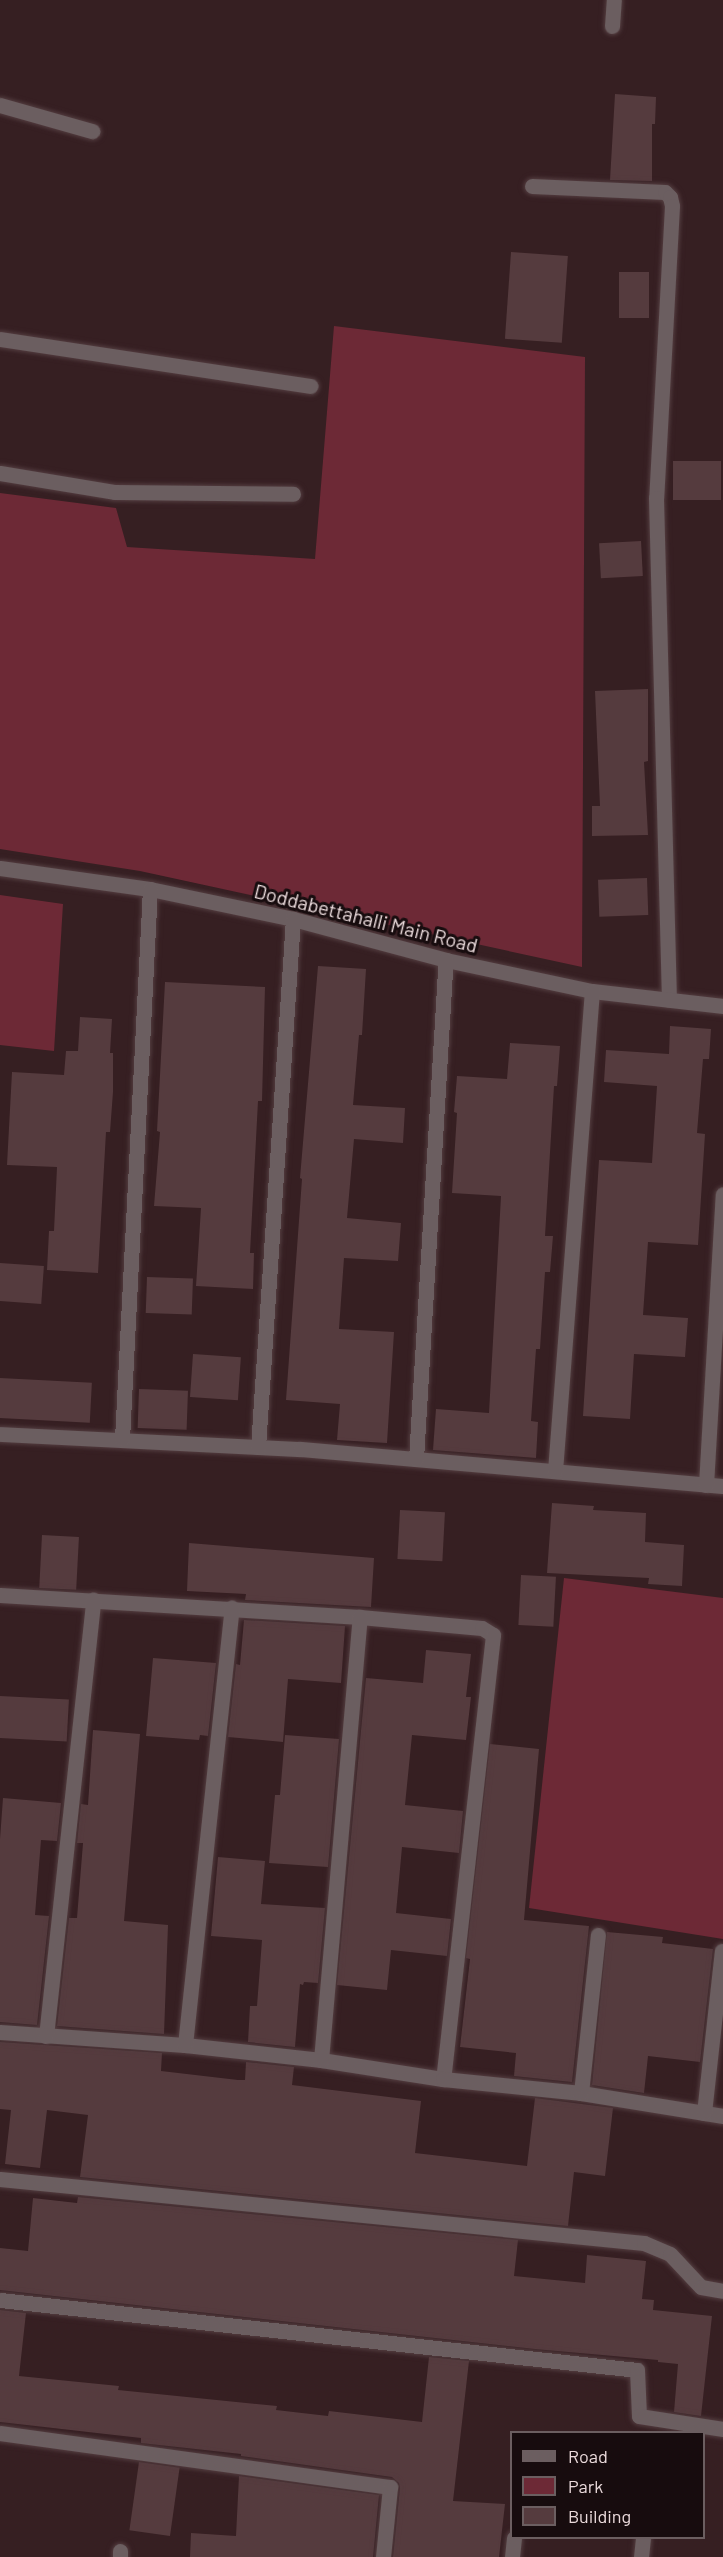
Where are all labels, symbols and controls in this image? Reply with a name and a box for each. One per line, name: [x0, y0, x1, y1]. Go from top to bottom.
street label: Doddabettahalli Main Road: [252, 879, 480, 957]
legend: [510, 2431, 705, 2539]
text: Road: [568, 2445, 608, 2467]
text: Park: [568, 2475, 603, 2497]
text: Building: [568, 2505, 631, 2527]

